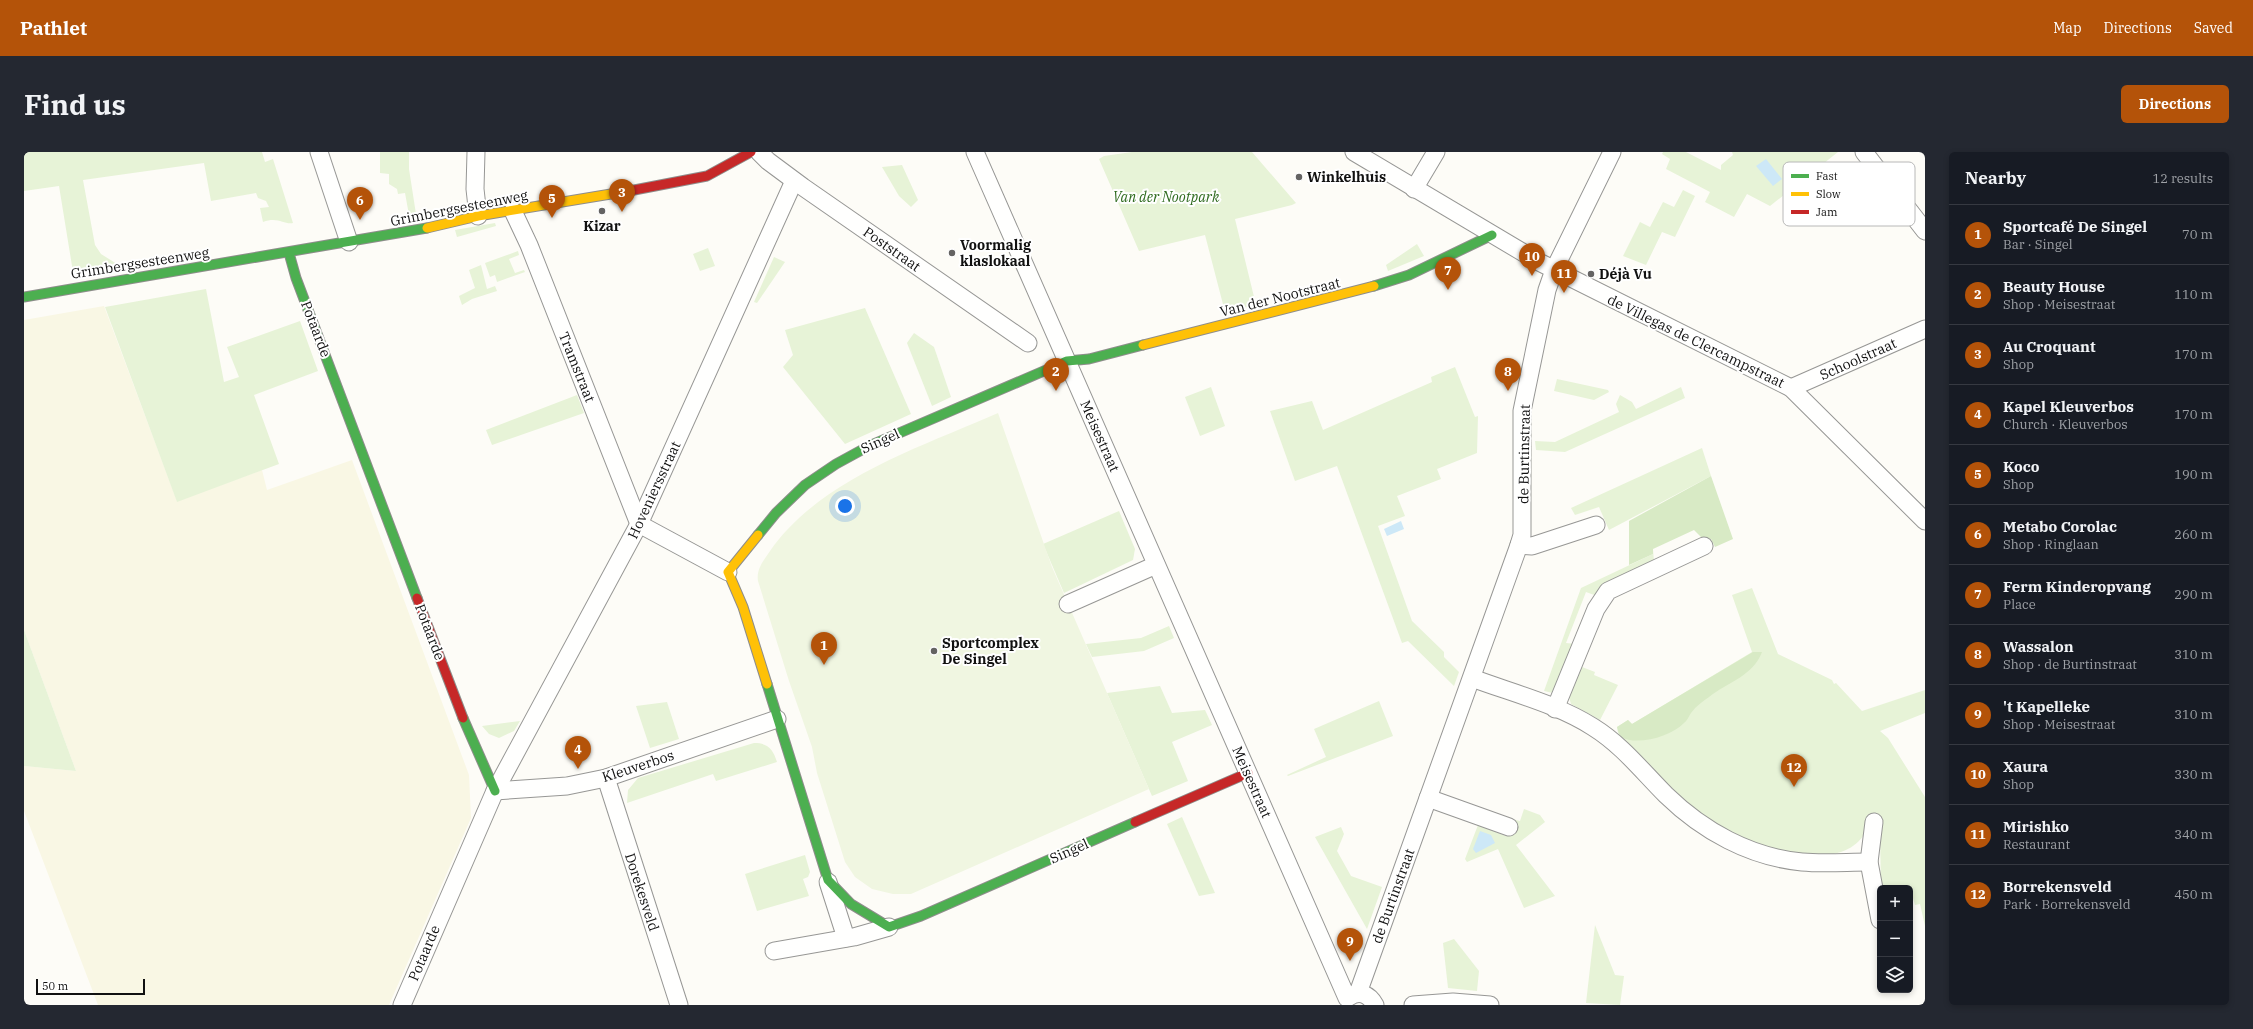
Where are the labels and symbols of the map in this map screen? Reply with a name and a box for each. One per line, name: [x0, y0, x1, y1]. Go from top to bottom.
legend: [1783, 162, 1915, 226]
place label: Winkelhuis: [1307, 168, 1386, 186]
text: Fast: [1816, 169, 1838, 183]
marker: Winkelhuis: [1294, 172, 1304, 182]
pin: 3: [609, 179, 635, 212]
pin: 5: [539, 185, 565, 218]
street label: Grimbergsesteenweg: [389, 186, 530, 230]
pin: 6: [347, 187, 373, 220]
text: Slow: [1816, 187, 1841, 201]
park label: Van der Nootpark: [1113, 188, 1220, 206]
text: Jam: [1816, 205, 1838, 219]
marker: Kizar: [597, 206, 607, 216]
place label: Kizar: [583, 217, 621, 235]
street label: Poststraat: [860, 223, 924, 275]
place label: Voormalig klaslokaal: [960, 236, 1032, 270]
street label: Grimbergsesteenweg: [70, 243, 211, 283]
pin: 10: [1519, 243, 1545, 276]
marker: Voormalig klaslokaal: [947, 248, 957, 258]
pin: 7: [1435, 257, 1461, 290]
pin: 11: [1551, 260, 1577, 293]
place label: Déjà Vu: [1599, 265, 1652, 283]
marker: Déjà Vu: [1586, 269, 1596, 279]
street label: Van der Nootstraat: [1218, 273, 1342, 321]
street label: de Villegas de Clercampstraat: [1604, 290, 1788, 392]
street label: Potaarde: [297, 298, 335, 360]
street label: Tramstraat: [555, 329, 599, 405]
street label: Schoolstraat: [1817, 334, 1899, 384]
pin: 2: [1043, 358, 1069, 391]
pin: 8: [1495, 358, 1521, 391]
street label: Meisestraat: [1076, 397, 1124, 475]
street label: de Burtinstraat: [1514, 404, 1534, 504]
street label: Singel: [858, 424, 902, 458]
street label: Hoveniersstraat: [624, 438, 684, 542]
your location: [835, 496, 855, 516]
street label: Potaarde: [411, 601, 449, 663]
pin: 1: [811, 632, 837, 665]
place label: Sportcomplex De Singel: [942, 634, 1039, 668]
marker: Sportcomplex De Singel: [929, 646, 939, 656]
pin: 4: [565, 736, 591, 769]
street label: Meisestraat: [1228, 743, 1276, 821]
street label: Kleuverbos: [600, 746, 676, 786]
pin: 12: [1781, 754, 1807, 787]
street label: Singel: [1047, 834, 1091, 868]
street label: de Burtinstraat: [1367, 846, 1419, 946]
street label: Dorekesveld: [621, 851, 663, 934]
street label: Potaarde: [404, 922, 444, 984]
pin: 9: [1337, 928, 1363, 961]
scale bar: [36, 977, 145, 996]

